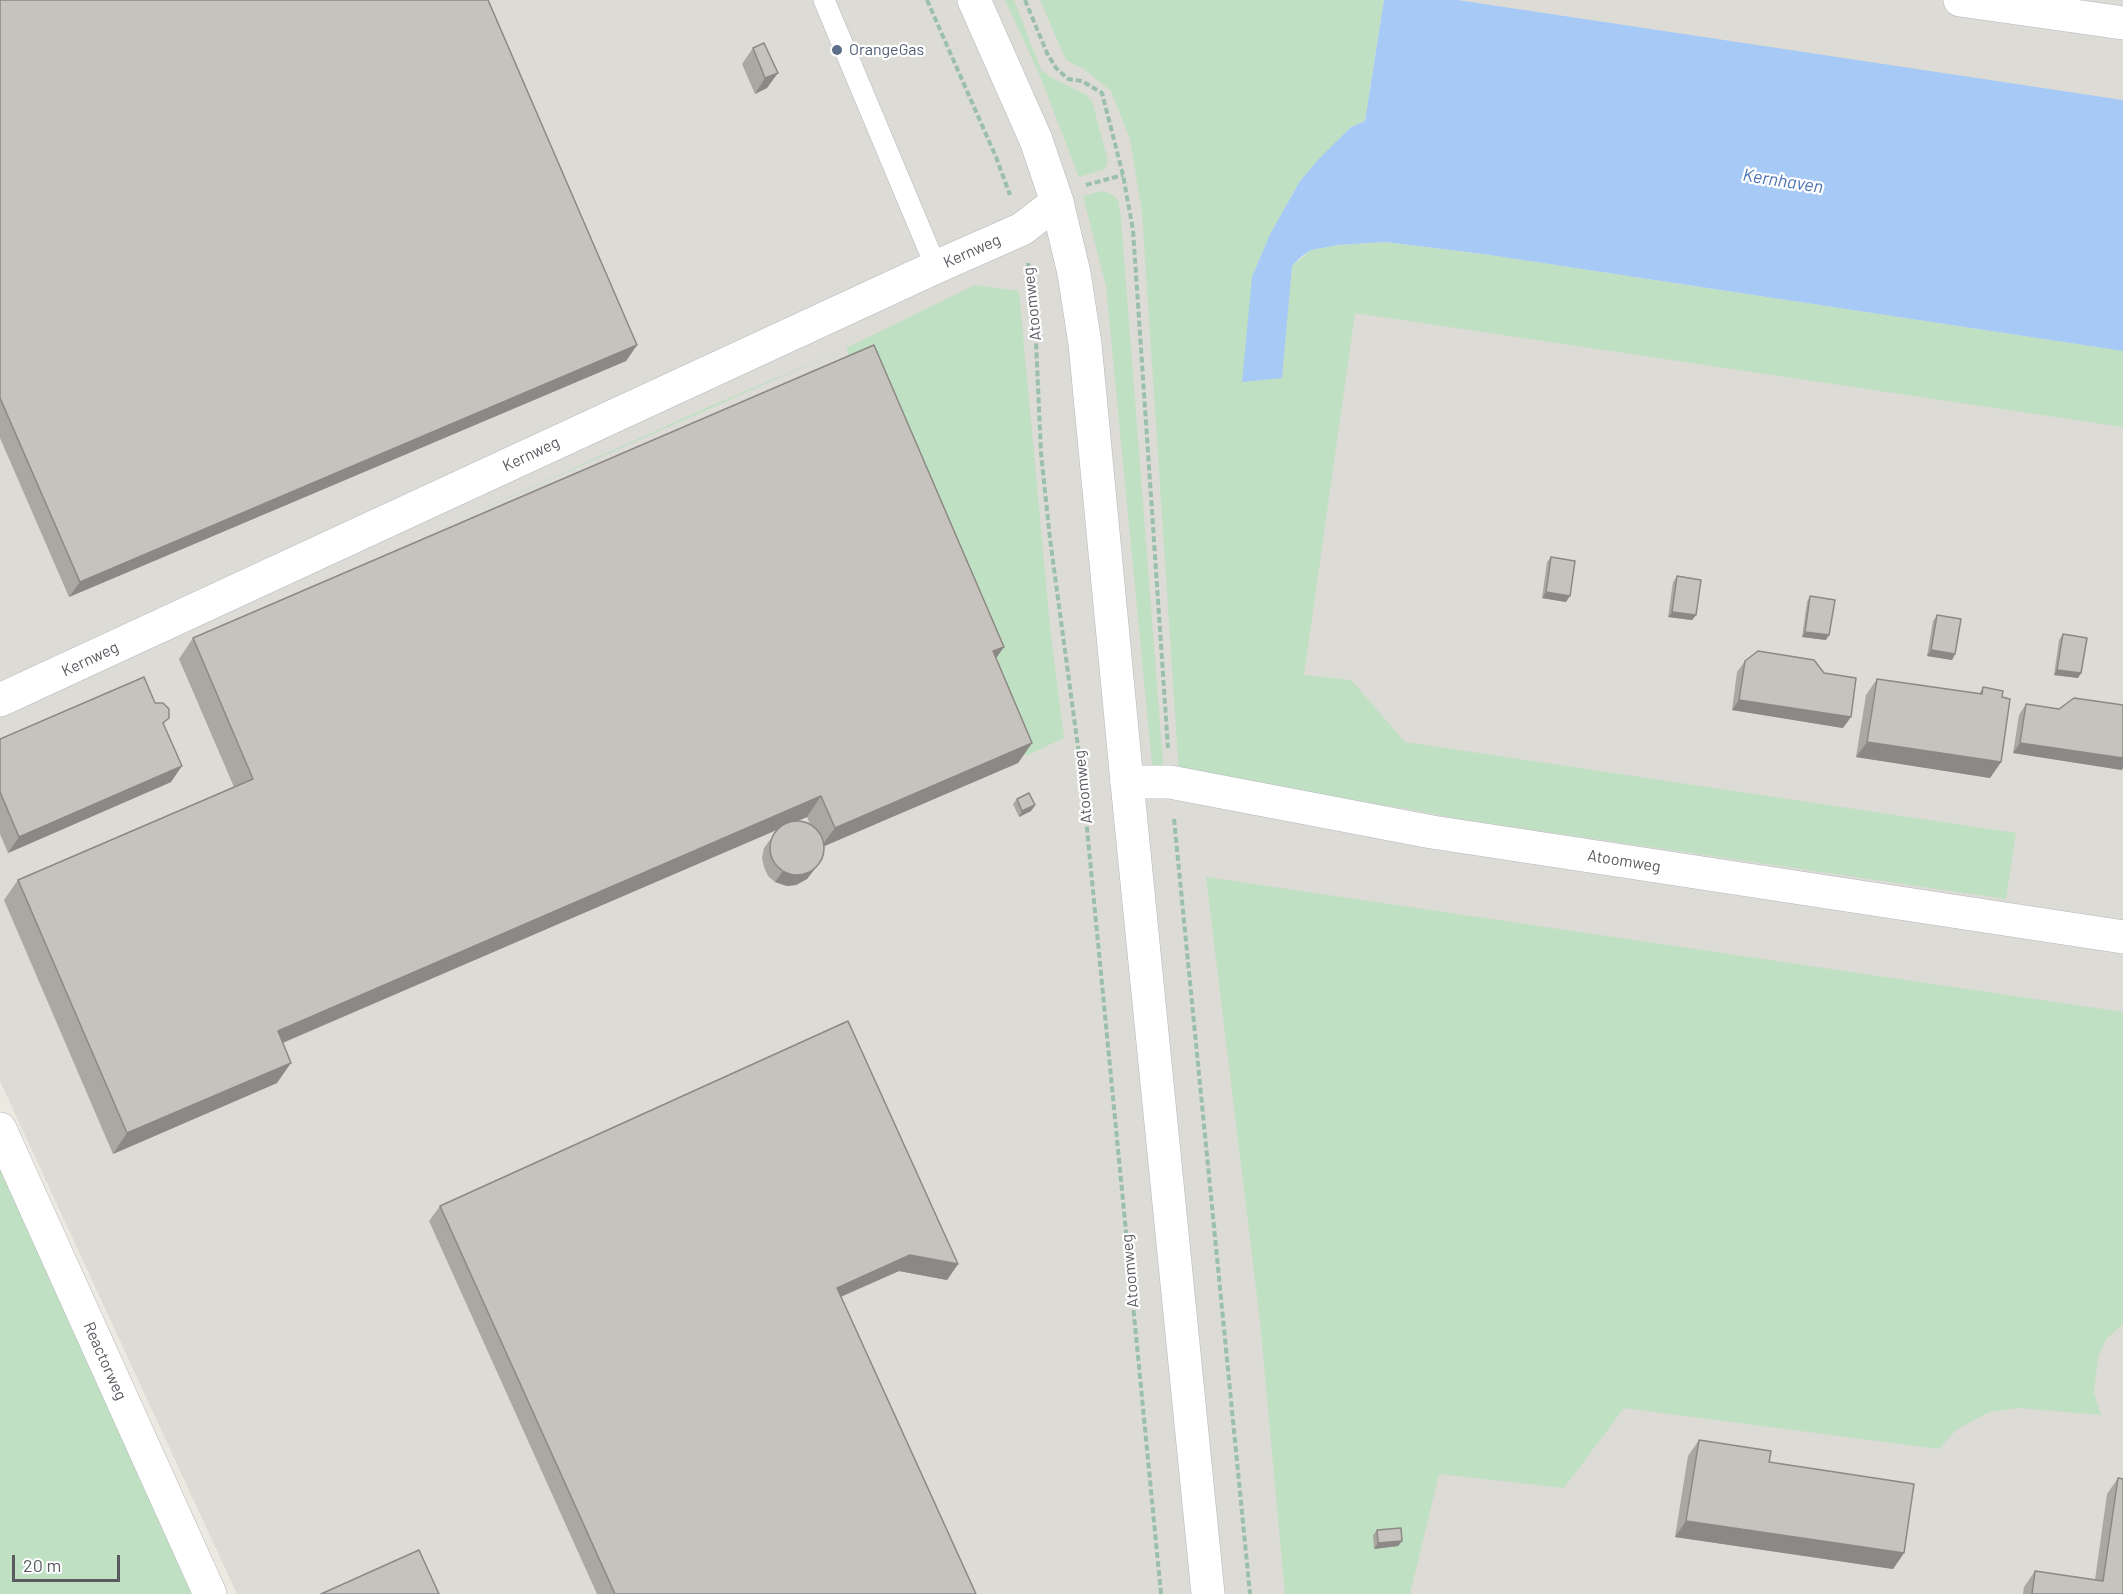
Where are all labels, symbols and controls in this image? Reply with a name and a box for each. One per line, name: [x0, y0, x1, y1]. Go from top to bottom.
place label: OrangeGas: [849, 40, 924, 60]
marker: OrangeGas: [830, 43, 844, 57]
water label: Kernhaven: [1741, 164, 1825, 198]
street label: Kernweg: [940, 230, 1004, 272]
street label: Atoomweg: [1019, 266, 1045, 342]
street label: Kernweg: [499, 432, 563, 476]
street label: Kernweg: [58, 637, 122, 681]
street label: Atoomweg: [1070, 749, 1096, 825]
street label: Atoomweg: [1586, 846, 1662, 876]
street label: Atoomweg: [1117, 1233, 1143, 1309]
street label: Reactorweg: [79, 1319, 131, 1403]
scale bar: [15, 1543, 123, 1581]
text: 20 m: [23, 1554, 61, 1576]

